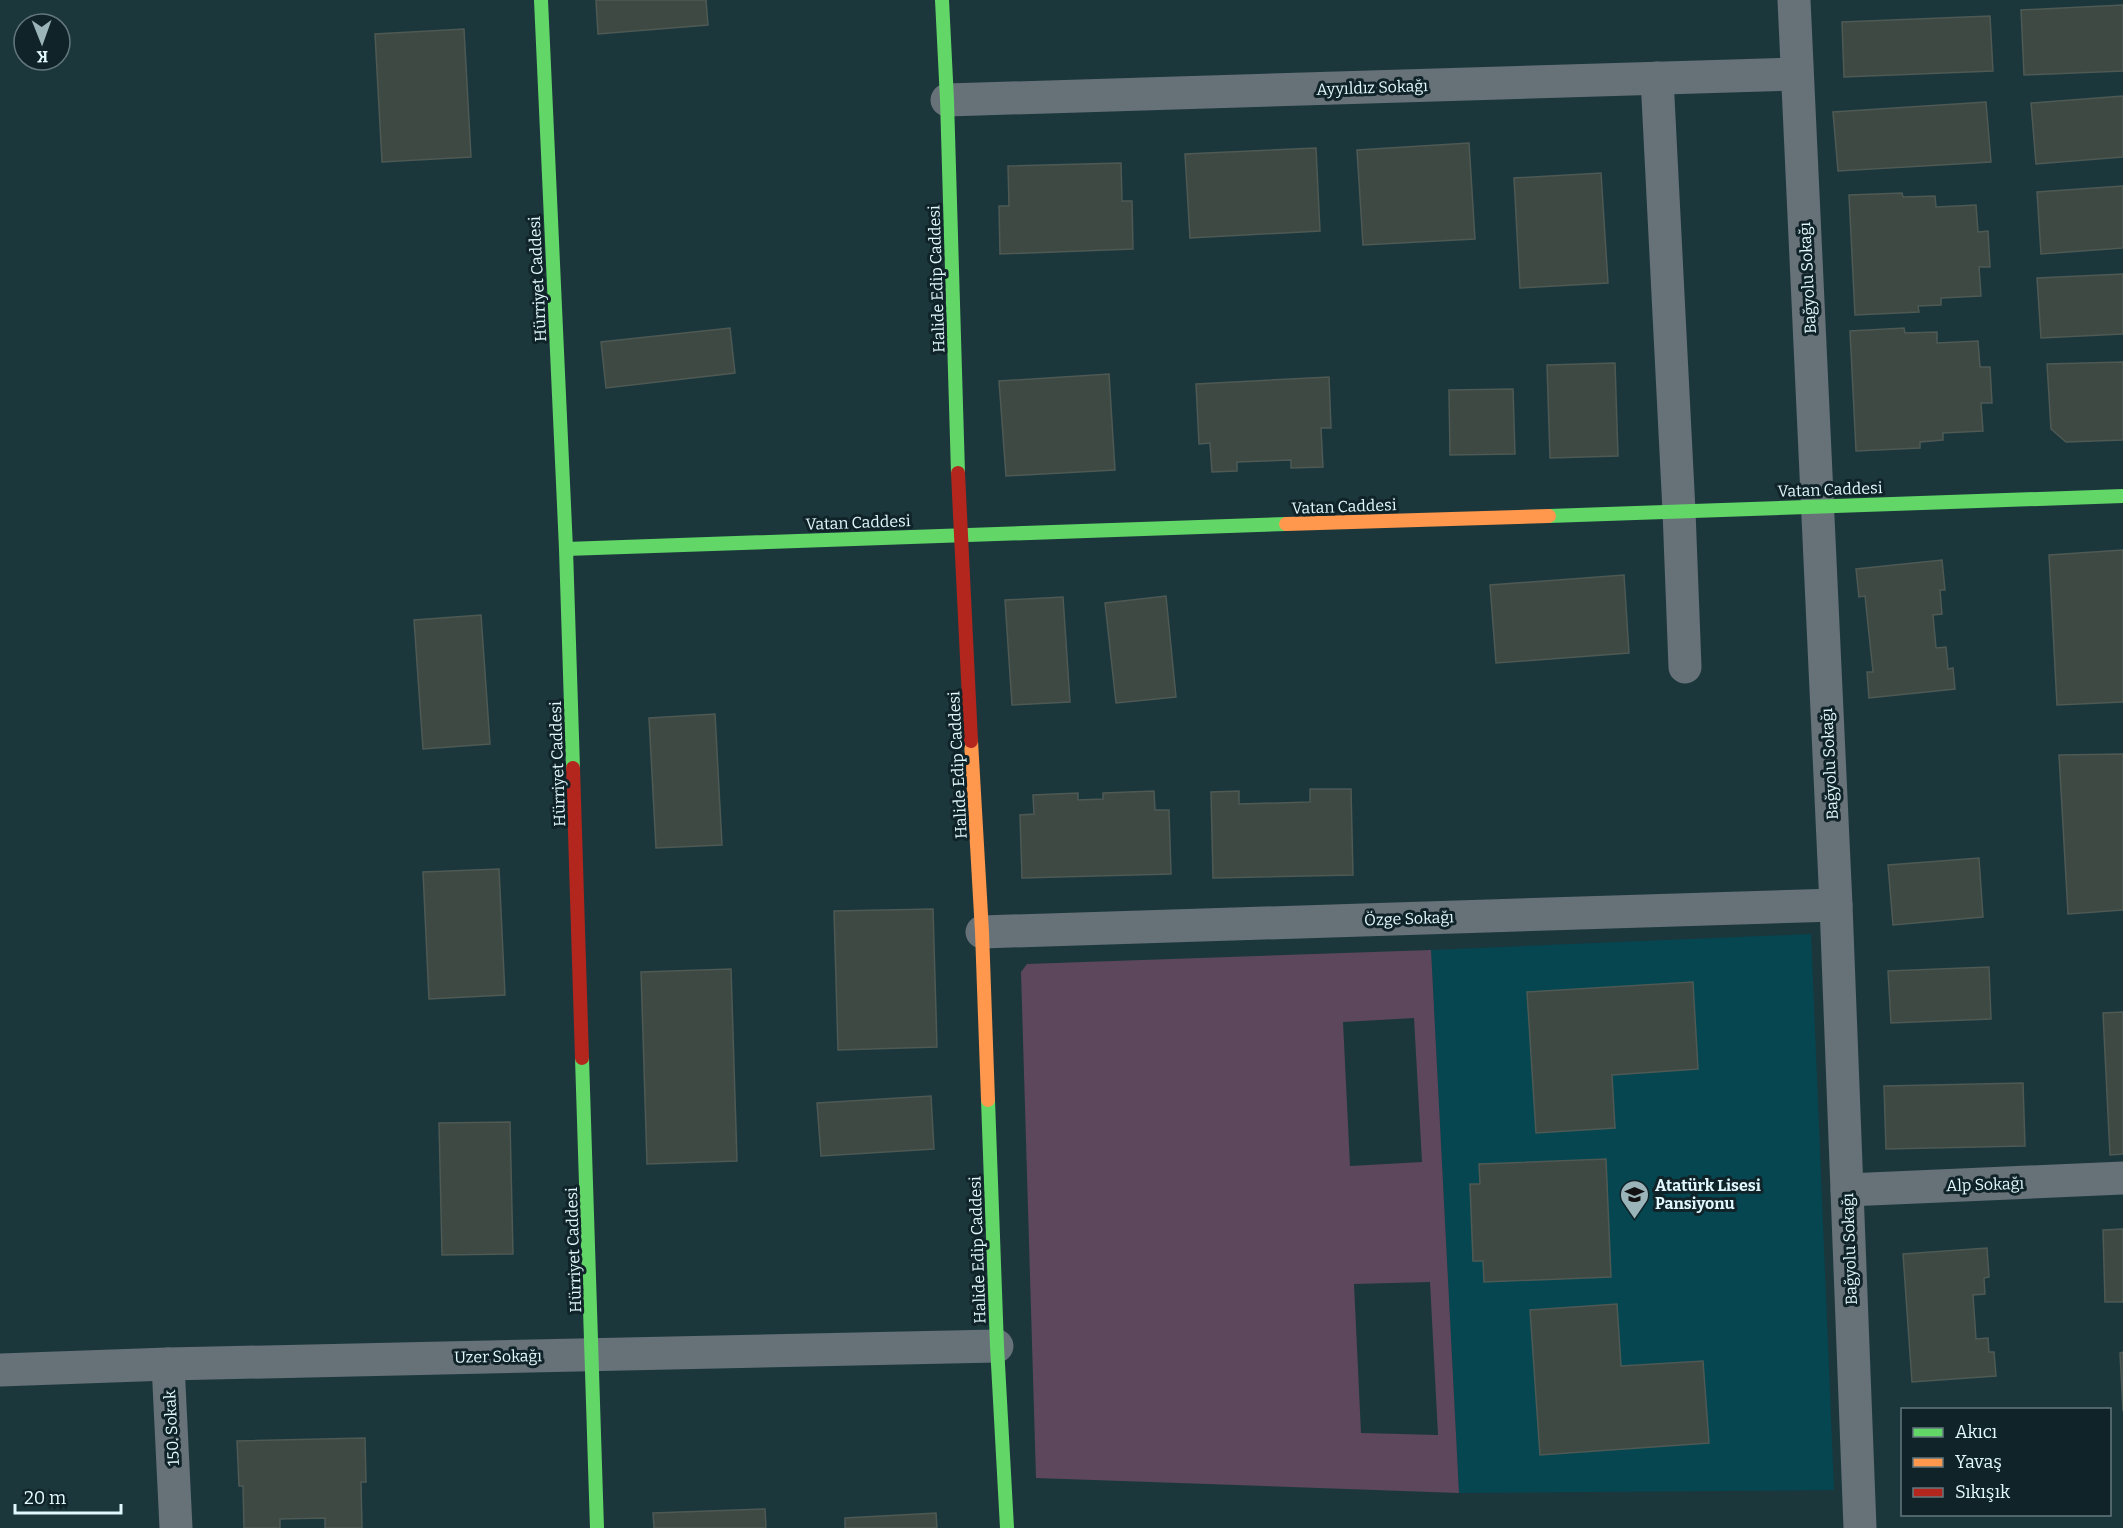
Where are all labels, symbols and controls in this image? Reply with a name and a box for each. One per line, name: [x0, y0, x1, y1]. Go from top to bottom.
north arrow: [12, 12, 72, 72]
text: K: [36, 47, 48, 66]
street label: Ayyıldız Sokağı: [1316, 76, 1428, 99]
street label: Halide Edip Caddesi: [924, 205, 949, 353]
street label: Hürriyet Caddesi: [525, 216, 550, 342]
street label: Bağyolu Sokağı: [1795, 221, 1820, 334]
street label: Vatan Caddesi: [1777, 478, 1883, 501]
street label: Vatan Caddesi: [1291, 495, 1397, 518]
street label: Vatan Caddesi: [805, 511, 911, 534]
street label: Halide Edip Caddesi: [944, 691, 971, 839]
street label: Hürriyet Caddesi: [546, 701, 569, 827]
street label: Bağyolu Sokağı: [1817, 707, 1842, 820]
street label: Özge Sokağı: [1364, 907, 1454, 930]
street label: Alp Sokağı: [1946, 1174, 2025, 1195]
street label: Halide Edip Caddesi: [965, 1176, 990, 1324]
place label: Atatürk Lisesi Pansiyonu: [1655, 1176, 1761, 1213]
school or university icon: Atatürk Lisesi Pansiyonu: [1618, 1178, 1650, 1220]
street label: Hürriyet Caddesi: [562, 1187, 585, 1313]
street label: Bağyolu Sokağı: [1838, 1192, 1861, 1305]
street label: Uzer Sokağı: [454, 1346, 542, 1367]
street label: 150. Sokak: [160, 1390, 183, 1466]
legend: [1901, 1408, 2111, 1516]
text: Akıcı: [1955, 1421, 1997, 1443]
text: Yavaş: [1955, 1451, 2002, 1473]
scale bar: [15, 1477, 122, 1515]
text: Sıkışık: [1955, 1481, 2011, 1503]
text: 20 m: [24, 1487, 66, 1509]

